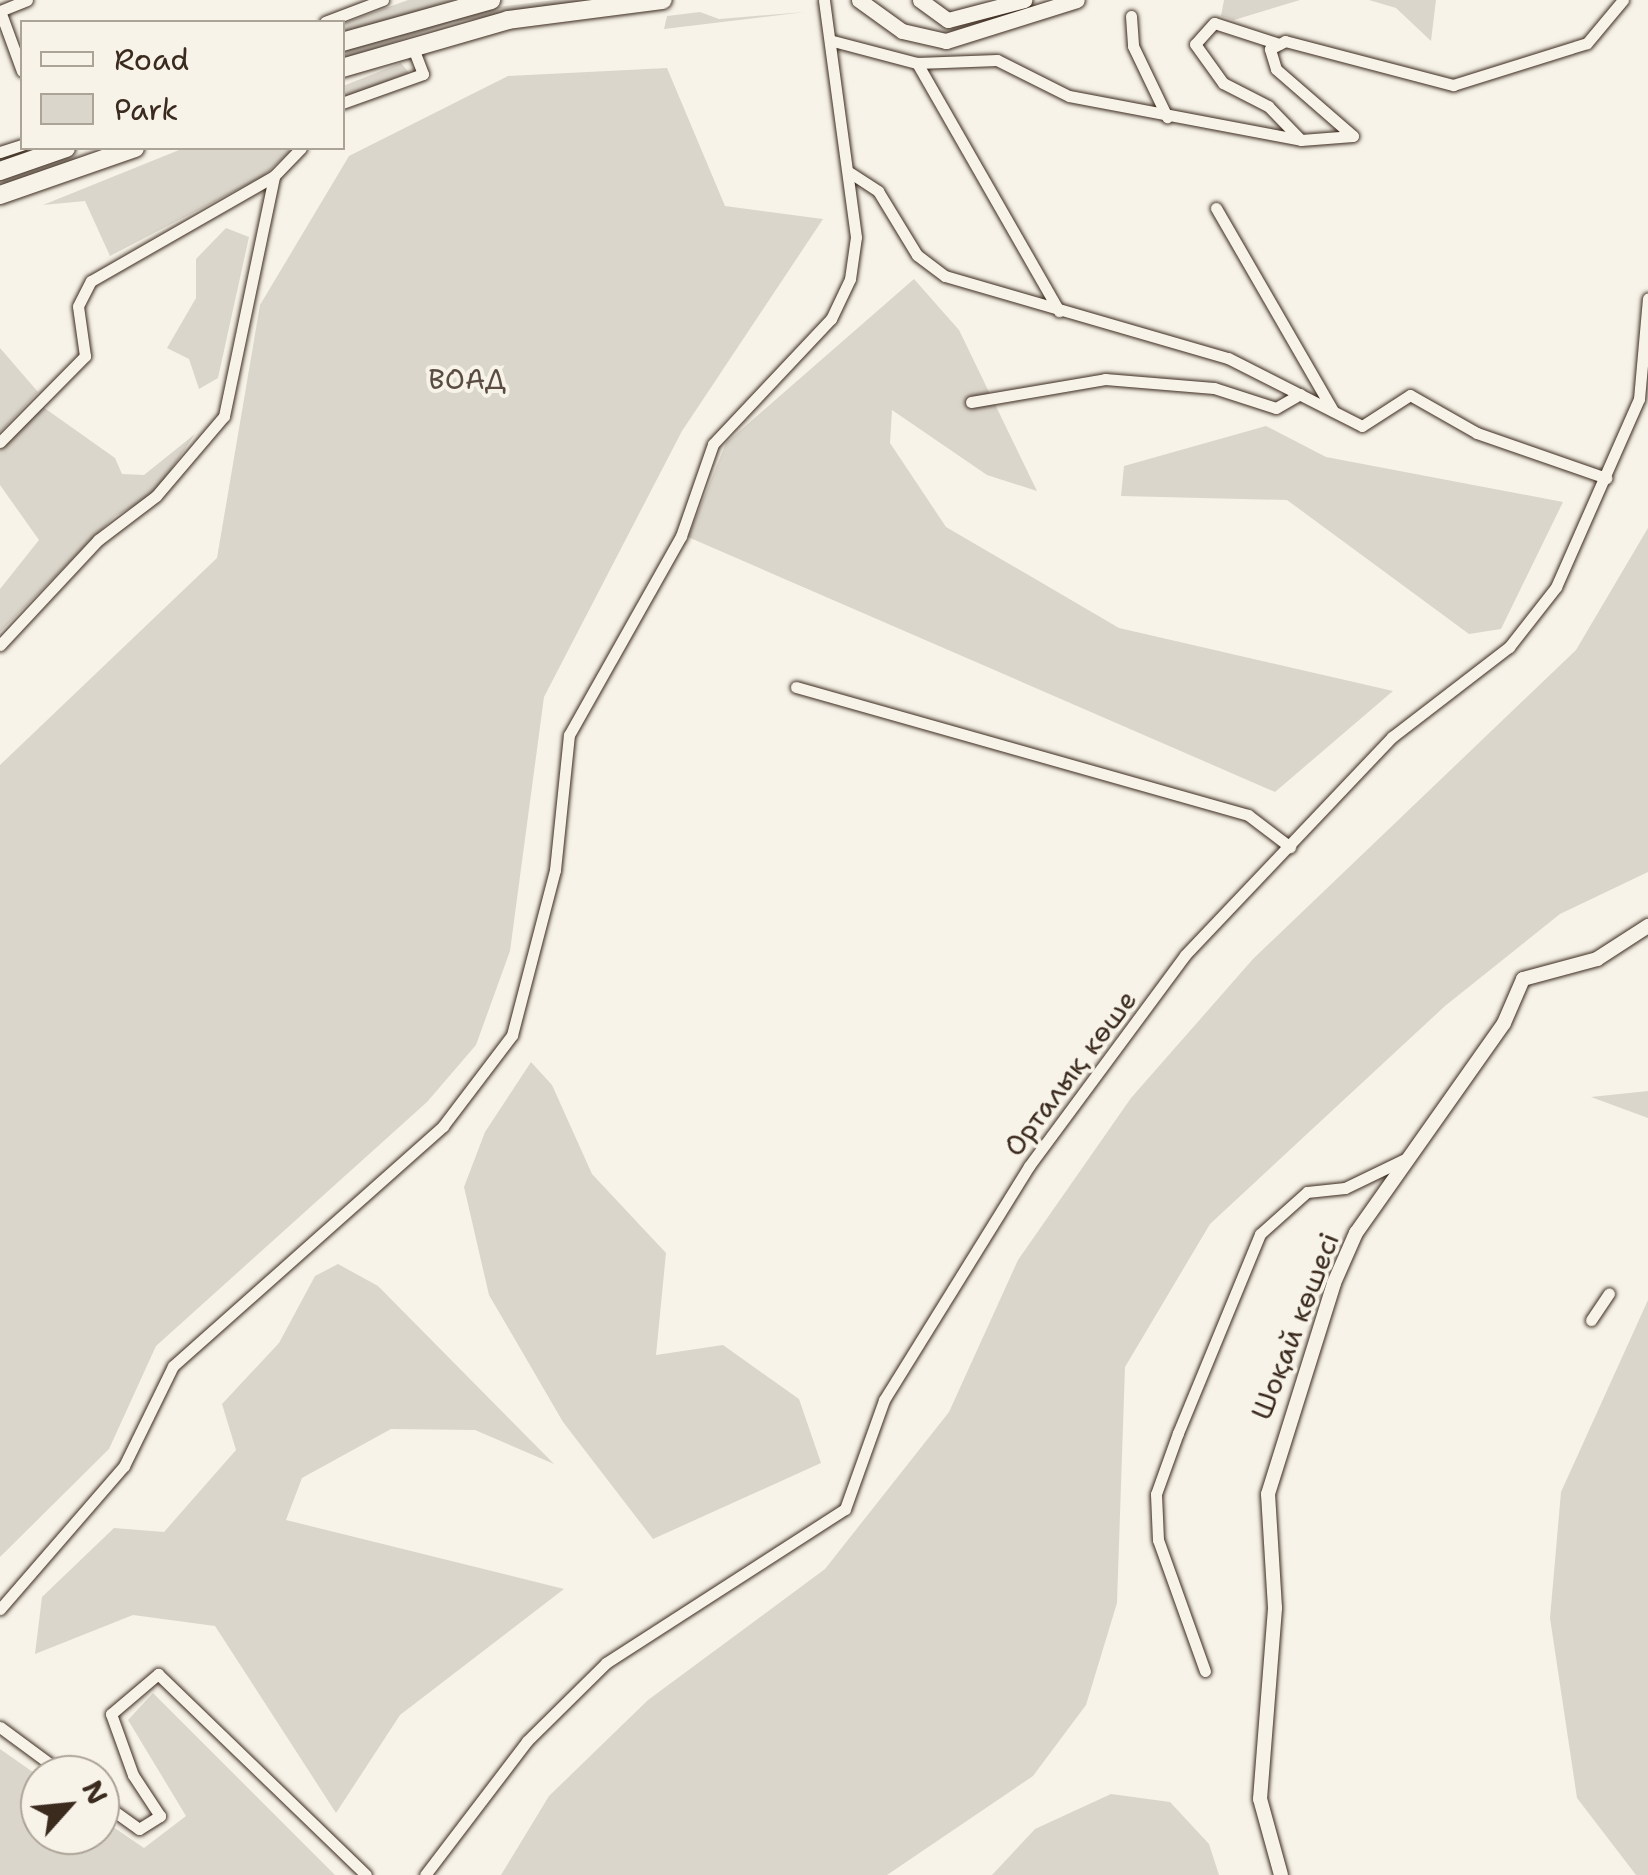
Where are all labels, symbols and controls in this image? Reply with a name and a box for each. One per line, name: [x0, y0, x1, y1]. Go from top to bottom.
legend: [20, 20, 345, 150]
text: Road: [114, 39, 189, 80]
text: Park: [114, 89, 178, 130]
park label: ВОАД: [428, 362, 506, 396]
street label: Орталық көше: [997, 983, 1143, 1163]
street label: Шоқай көшесі: [1244, 1228, 1346, 1424]
north arrow: [20, 1755, 120, 1855]
text: N: [73, 1774, 117, 1811]

